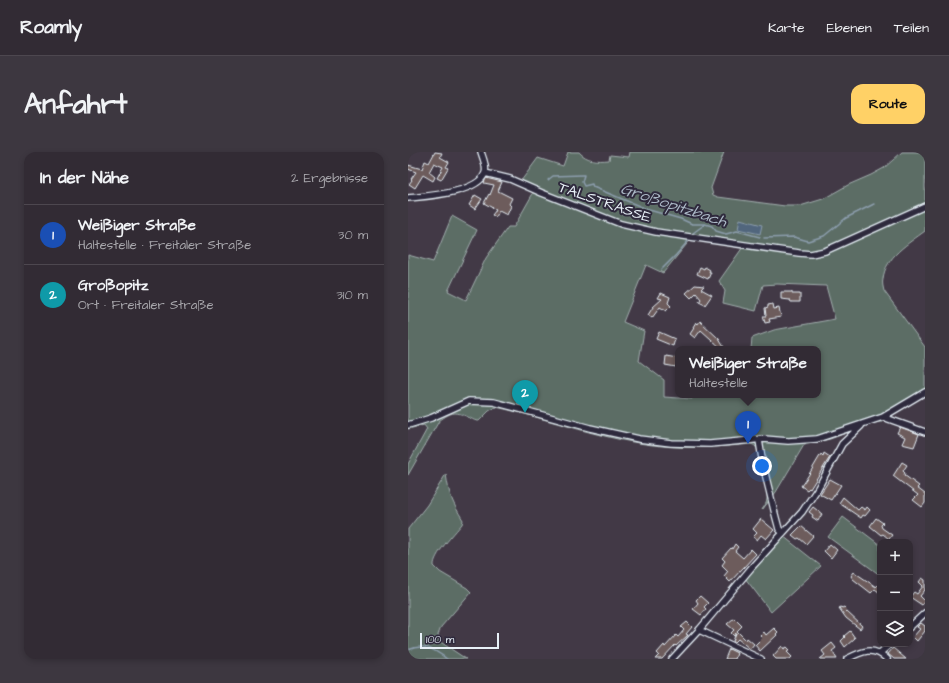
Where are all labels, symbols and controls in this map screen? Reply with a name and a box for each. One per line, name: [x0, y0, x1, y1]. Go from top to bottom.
text: Roamly: [20, 14, 82, 41]
text: Karte: [768, 18, 805, 38]
text: Ebenen: [827, 18, 872, 38]
text: Teilen: [894, 18, 929, 38]
button: Route: [851, 84, 925, 124]
text: Anfahrt: [24, 85, 127, 124]
text: In der Nähe: [40, 166, 129, 190]
text: 2 Ergebnisse: [291, 169, 368, 187]
street label: TALSTRASSE: [556, 177, 654, 228]
water label: Großopitzbach: [618, 177, 731, 233]
text: Weißiger Straße: [78, 215, 196, 236]
text: 1: [52, 226, 54, 244]
text: 30 m: [338, 226, 368, 244]
text: Haltestelle · Freitaler Straße: [78, 236, 251, 254]
text: Großopitz: [78, 275, 148, 296]
text: 2: [49, 286, 57, 304]
text: 310 m: [336, 286, 368, 304]
text: Ort · Freitaler Straße: [78, 296, 214, 314]
popup: [675, 346, 821, 398]
text: Weißiger Straße: [689, 353, 807, 374]
text: Haltestelle: [689, 374, 748, 392]
pin: 2: [512, 380, 538, 413]
pin: 1: [735, 411, 761, 444]
your location: [752, 456, 772, 476]
map controls: [877, 539, 913, 647]
button: +: [877, 539, 913, 575]
button: −: [877, 575, 913, 611]
button: layers: [877, 611, 913, 647]
scale bar: [420, 631, 499, 650]
text: 100 m: [426, 632, 454, 647]

